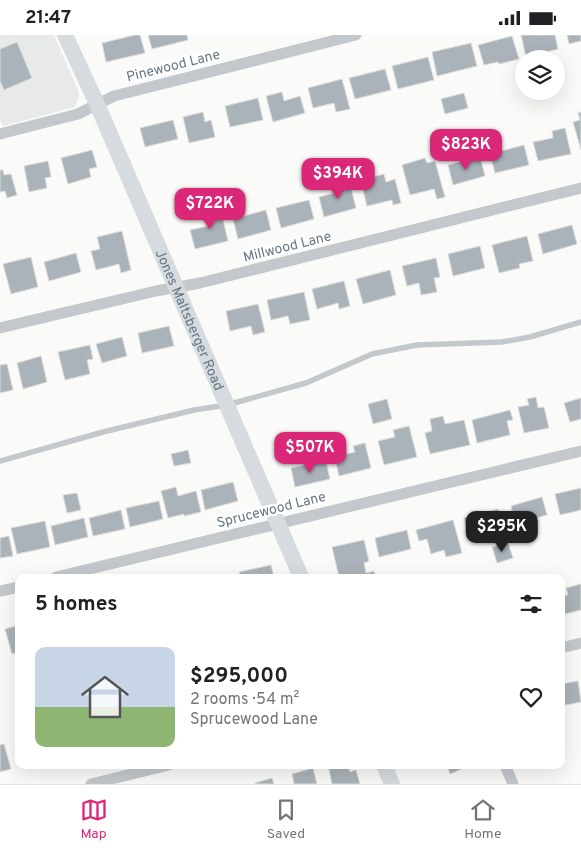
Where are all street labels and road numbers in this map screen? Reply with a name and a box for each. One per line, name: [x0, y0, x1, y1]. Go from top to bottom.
street label: Pinewood Lane: [125, 47, 222, 86]
street label: Millwood Lane: [242, 228, 333, 267]
street label: Jones Maltsberger Road: [151, 247, 227, 393]
street label: Sprucewood Lane: [215, 489, 328, 532]

